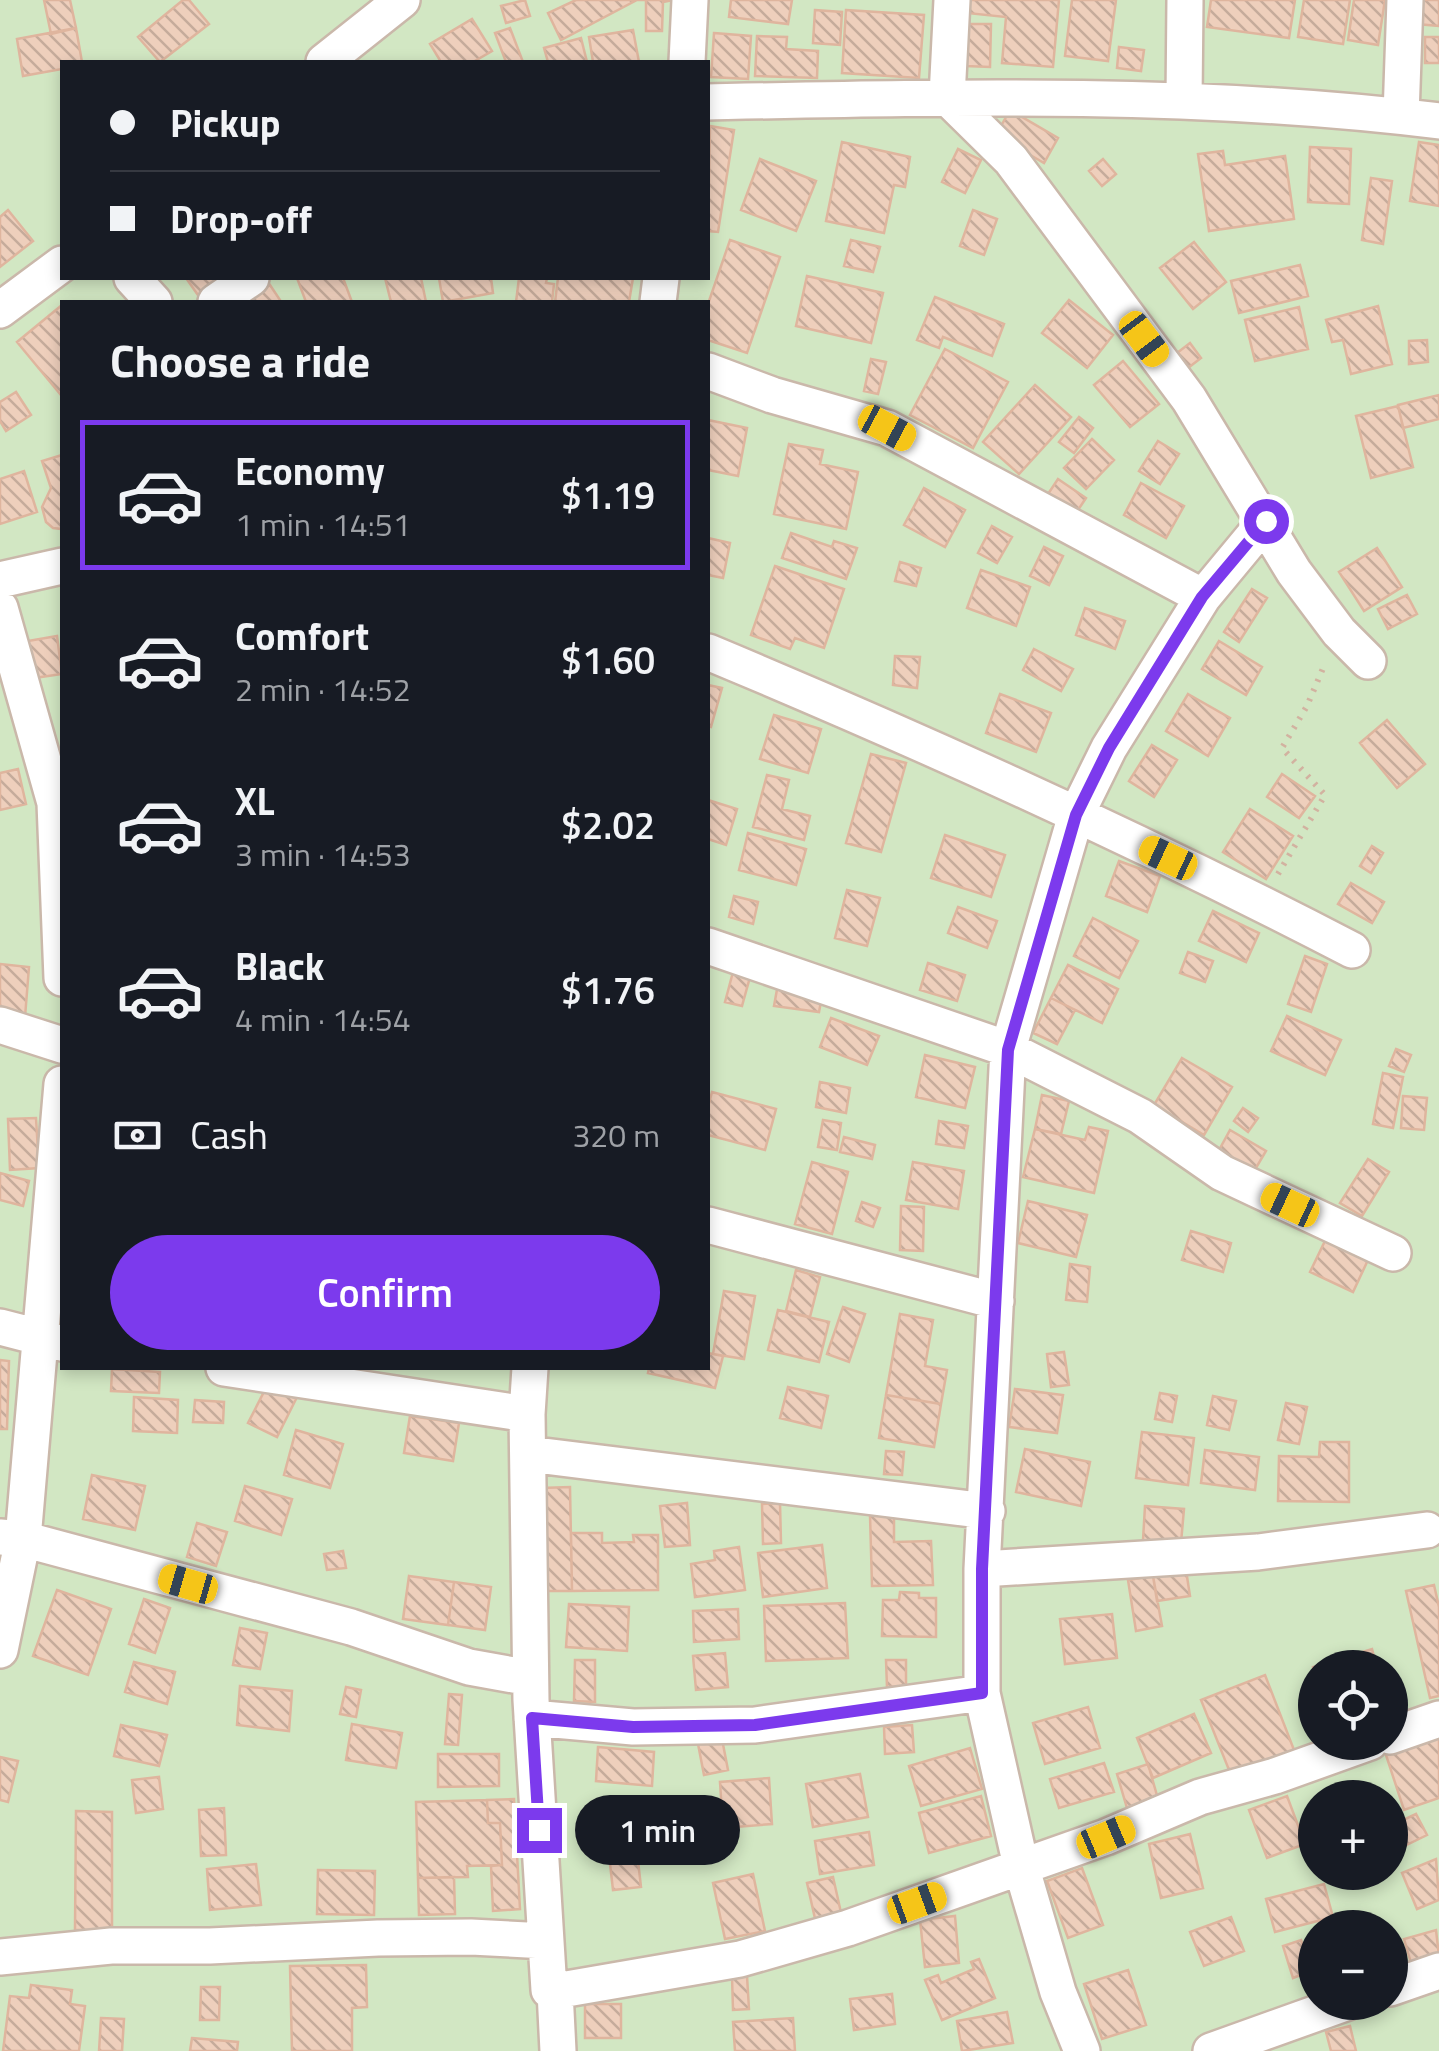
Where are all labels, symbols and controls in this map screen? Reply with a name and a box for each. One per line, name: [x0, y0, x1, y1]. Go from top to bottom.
text: Pickup: [170, 94, 280, 152]
text: Drop-off: [170, 190, 312, 248]
car: [1114, 306, 1174, 372]
text: Choose a ride: [110, 326, 370, 394]
car: [853, 401, 921, 455]
text: Economy: [235, 442, 385, 500]
icon: car: [115, 450, 205, 540]
text: $1.19: [561, 466, 655, 524]
route start: [1244, 499, 1289, 544]
text: 1 min · 14:51: [235, 500, 411, 548]
text: Comfort: [235, 607, 369, 665]
icon: car: [115, 615, 205, 705]
text: $1.60: [561, 631, 655, 689]
text: 2 min · 14:52: [235, 665, 411, 713]
text: XL: [235, 772, 275, 830]
icon: car: [115, 780, 205, 870]
text: $2.02: [561, 796, 655, 854]
text: 3 min · 14:53: [235, 830, 411, 878]
car: [1134, 832, 1202, 884]
text: Black: [235, 937, 324, 995]
icon: car: [115, 945, 205, 1035]
text: $1.76: [561, 961, 655, 1019]
text: 4 min · 14:54: [235, 995, 411, 1043]
text: Cash: [190, 1106, 268, 1164]
icon: cash: [110, 1108, 165, 1163]
text: 320 m: [572, 1111, 660, 1159]
car: [1256, 1179, 1324, 1231]
button: Confirm: [110, 1235, 660, 1350]
car: [155, 1561, 221, 1607]
map controls: [1298, 1650, 1408, 2020]
button: locate: [1298, 1650, 1408, 1760]
button: +: [1298, 1780, 1408, 1890]
callout: 1 min: [574, 1795, 739, 1865]
text: 1 min: [619, 1806, 696, 1854]
route end: [517, 1808, 562, 1853]
car: [1073, 1811, 1139, 1863]
car: [884, 1879, 950, 1927]
button: −: [1298, 1910, 1408, 2020]

